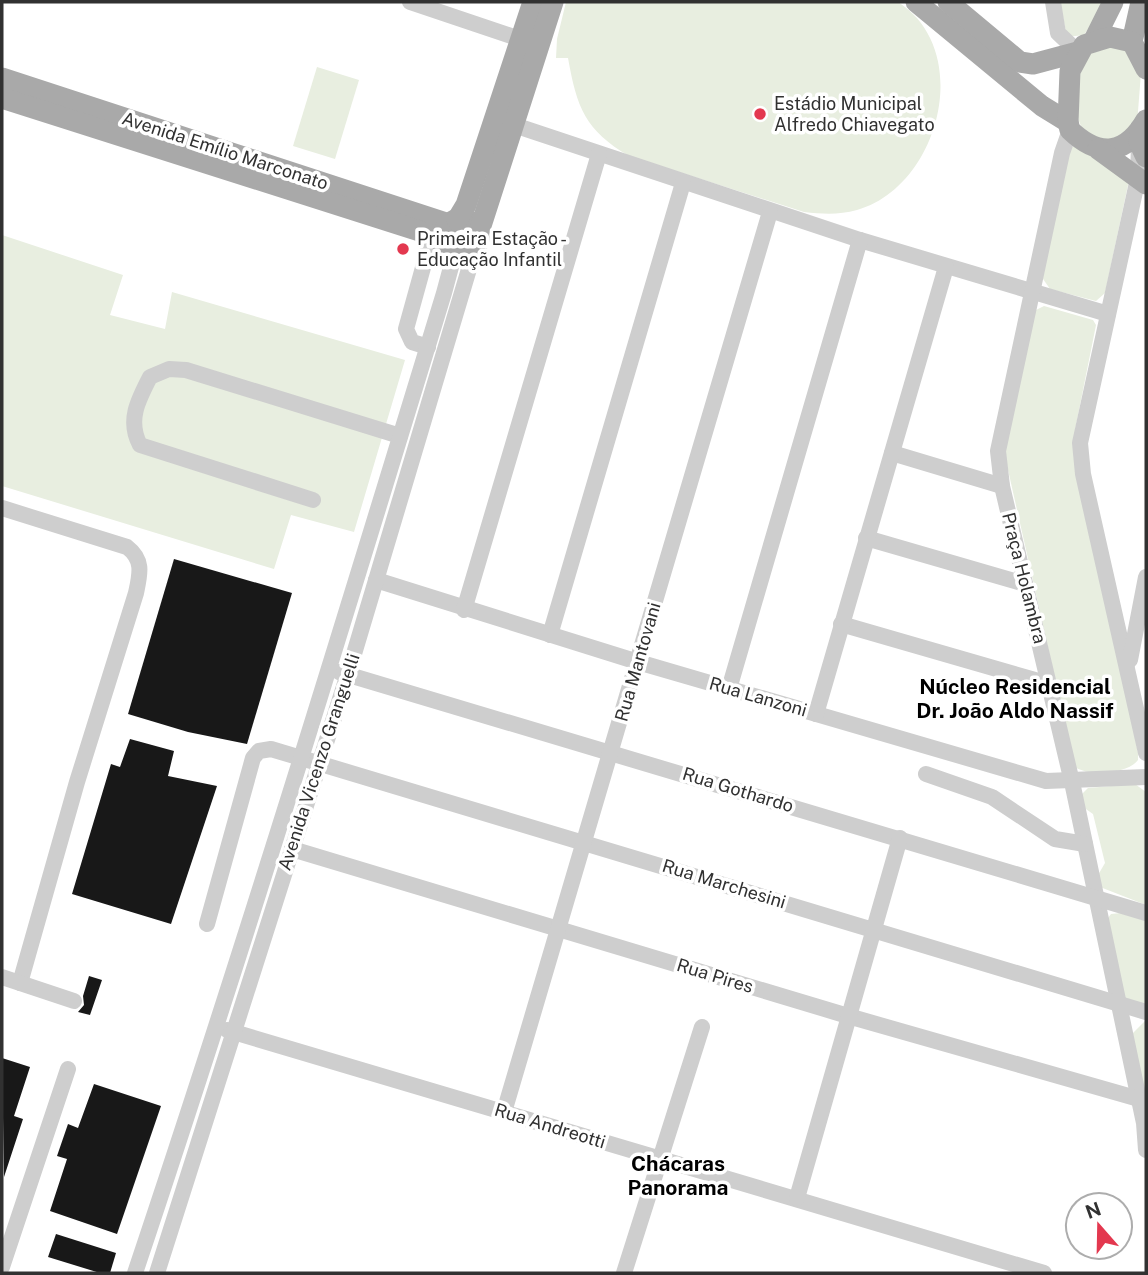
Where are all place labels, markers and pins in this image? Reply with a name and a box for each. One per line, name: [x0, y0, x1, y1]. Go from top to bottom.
place label: Estádio Municipal Alfredo Chiavegato: [774, 93, 935, 135]
marker: Estádio Municipal Alfredo Chiavegato: [752, 106, 768, 122]
place label: Primeira Estação - Educação Infantil: [417, 228, 567, 270]
marker: Primeira Estação - Educação Infantil: [395, 241, 411, 257]

